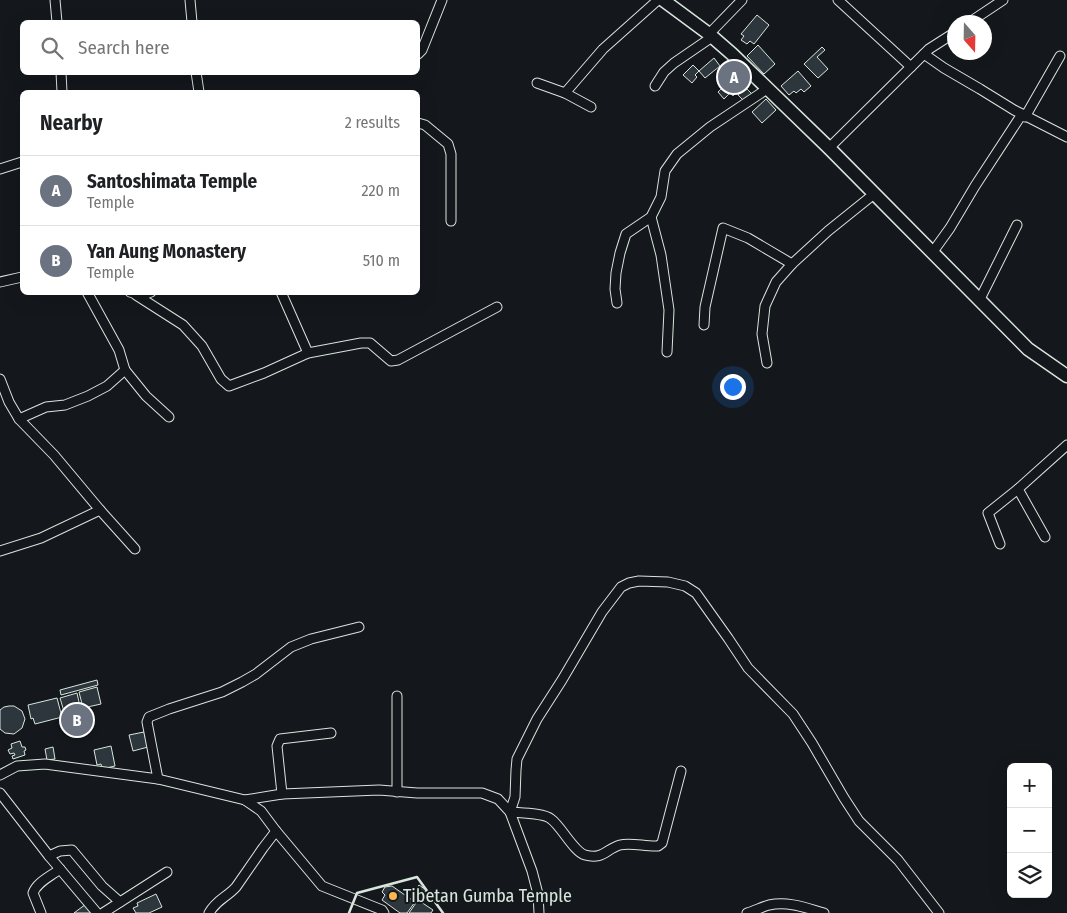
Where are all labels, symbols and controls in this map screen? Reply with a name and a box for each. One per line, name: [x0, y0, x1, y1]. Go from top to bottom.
north arrow: [947, 15, 992, 60]
search box: [20, 20, 420, 75]
icon: search: [38, 34, 66, 62]
text: Search here: [78, 36, 170, 59]
pin: A: [718, 58, 750, 96]
text: Nearby: [40, 110, 102, 136]
text: 2 results: [345, 113, 400, 132]
text: Santoshimata Temple: [87, 170, 257, 193]
text: A: [52, 181, 60, 200]
text: 220 m: [361, 181, 400, 200]
text: Temple: [87, 193, 134, 212]
text: Yan Aung Monastery: [87, 240, 246, 263]
text: B: [52, 251, 60, 270]
text: 510 m: [363, 251, 400, 270]
text: Temple: [87, 263, 134, 282]
your location: [720, 374, 746, 400]
pin: B: [61, 701, 93, 739]
map controls: [1007, 763, 1052, 898]
button: +: [1007, 763, 1052, 808]
button: −: [1007, 808, 1052, 853]
button: layers: [1007, 853, 1052, 898]
place label: Tibetan Gumba Temple: [403, 885, 572, 907]
marker: Tibetan Gumba Temple: [387, 890, 399, 902]

